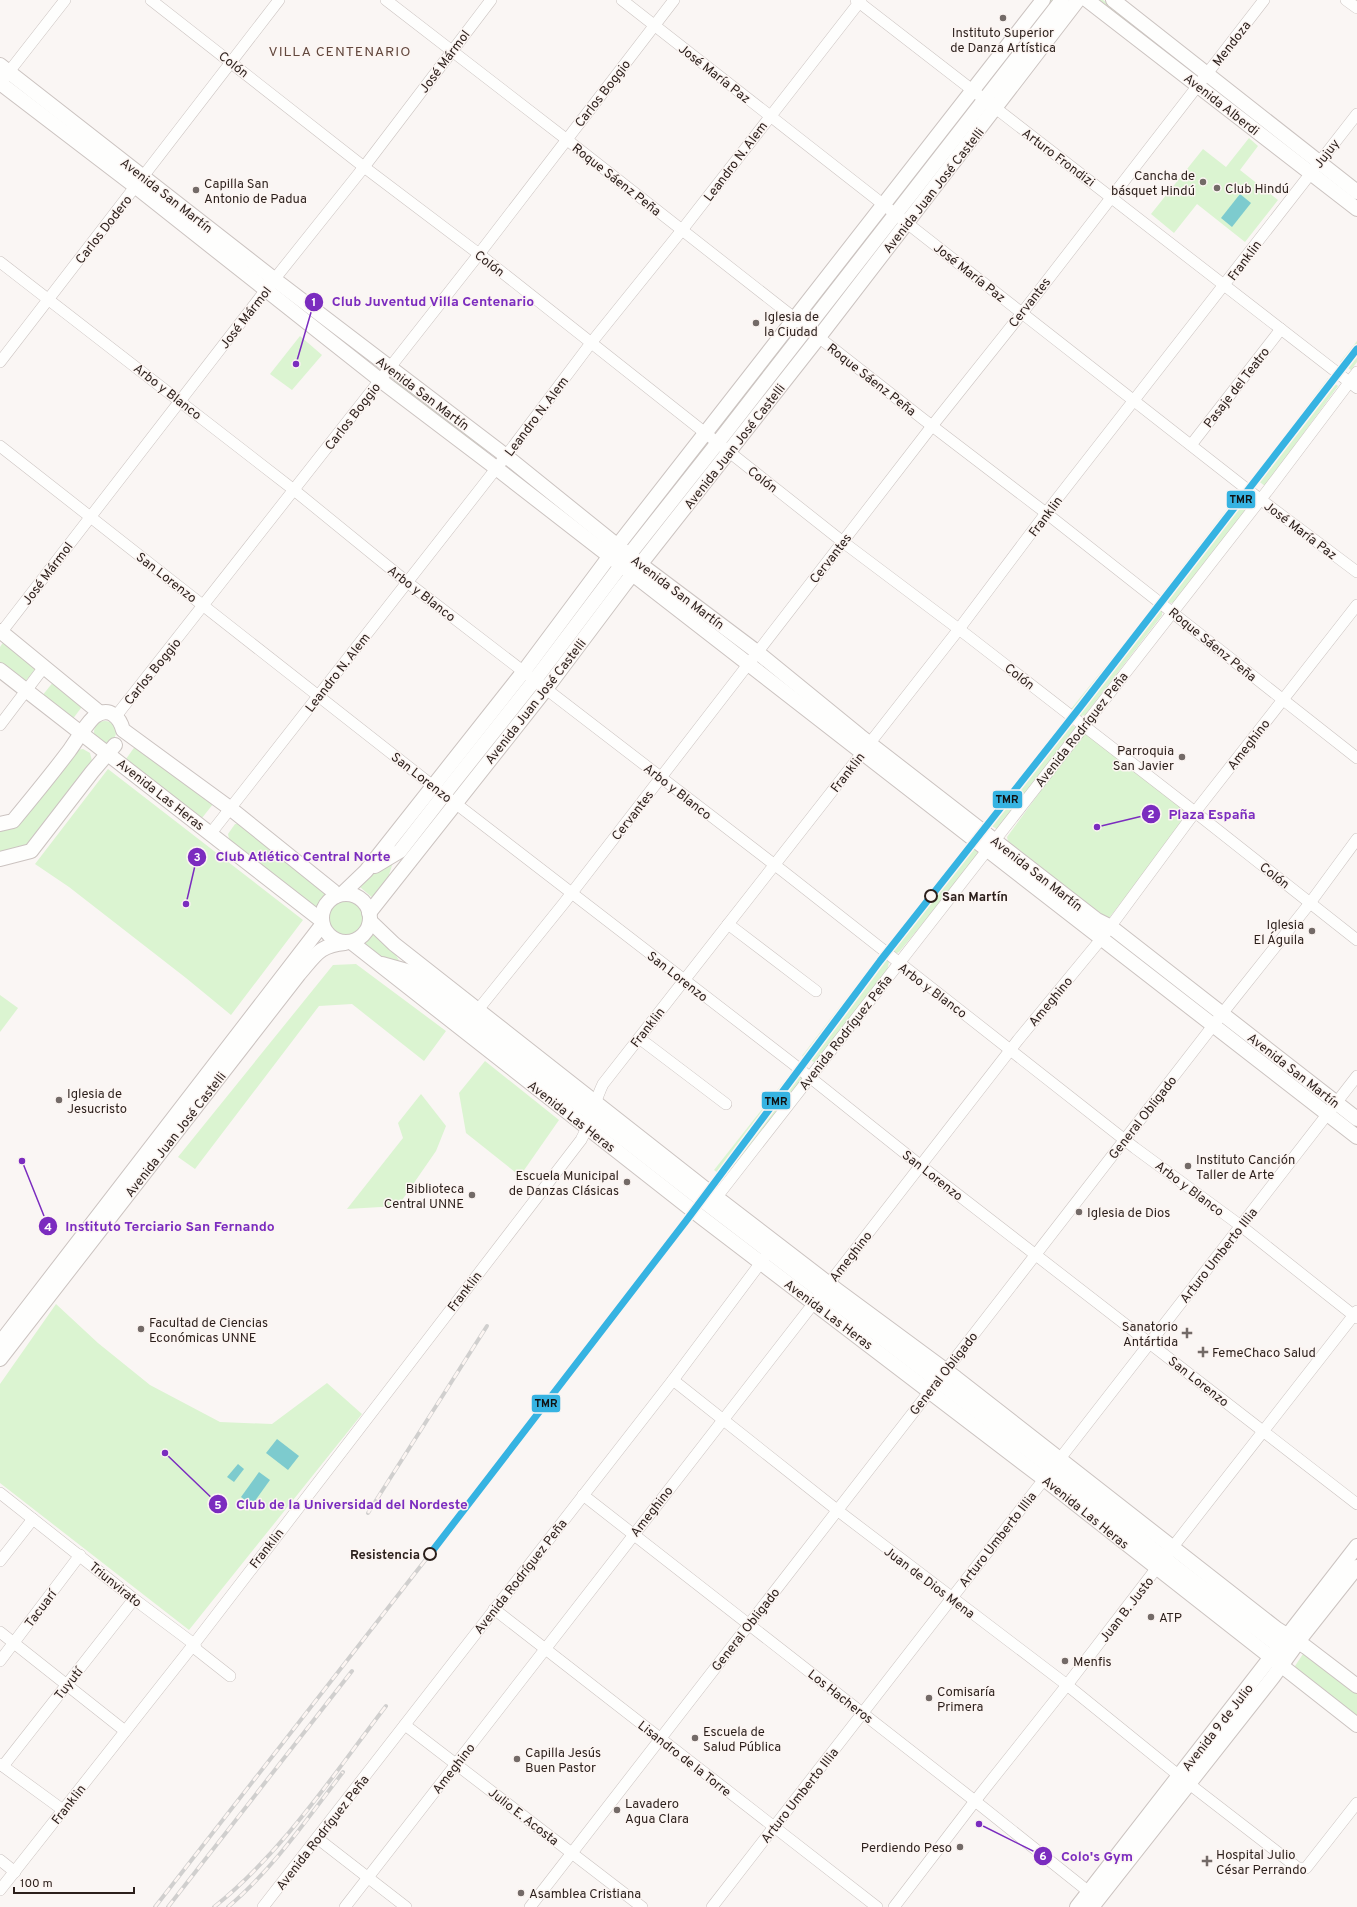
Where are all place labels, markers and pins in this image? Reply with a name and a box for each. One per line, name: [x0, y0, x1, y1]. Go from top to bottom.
marker: Instituto Superior de Danza Artística: [998, 13, 1008, 23]
place label: Instituto Superior de Danza Artística: [950, 26, 1056, 57]
place label: Cancha de básquet Hindú: [1111, 169, 1195, 200]
place label: Capilla San Antonio de Padua: [204, 177, 307, 208]
marker: Cancha de básquet Hindú: [1198, 177, 1208, 187]
place label: Club Hindú: [1225, 182, 1289, 198]
marker: Club Hindú: [1212, 183, 1222, 193]
marker: Capilla San Antonio de Padua: [191, 185, 201, 195]
callout: Club Juventud Villa Centenario: [304, 289, 543, 315]
place label: Iglesia de la Ciudad: [764, 310, 819, 341]
marker: Iglesia de la Ciudad: [751, 318, 761, 328]
place label: Parroquia San Javier: [1113, 744, 1174, 775]
marker: Parroquia San Javier: [1177, 752, 1187, 762]
callout: Plaza España: [1141, 801, 1264, 827]
callout: Club Atlético Central Norte: [187, 844, 399, 870]
marker: San Martín: [924, 889, 938, 903]
place label: San Martín: [942, 890, 1008, 906]
place label: Iglesia El Águila: [1253, 918, 1304, 949]
marker: Iglesia El Águila: [1307, 926, 1317, 936]
place label: Iglesia de Jesucristo: [67, 1087, 127, 1118]
marker: Iglesia de Jesucristo: [54, 1095, 64, 1105]
place label: Instituto Canción Taller de Arte: [1196, 1153, 1295, 1184]
marker: Instituto Canción Taller de Arte: [1183, 1161, 1193, 1171]
place label: Escuela Municipal de Danzas Clásicas: [509, 1169, 619, 1200]
marker: Escuela Municipal de Danzas Clásicas: [622, 1177, 632, 1187]
place label: Biblioteca Central UNNE: [384, 1182, 464, 1213]
marker: Biblioteca Central UNNE: [467, 1190, 477, 1200]
place label: Iglesia de Dios: [1087, 1206, 1170, 1222]
marker: Iglesia de Dios: [1074, 1207, 1084, 1217]
callout: Instituto Terciario San Fernando: [38, 1213, 283, 1239]
place label: Facultad de Ciencias Económicas UNNE: [149, 1316, 268, 1347]
place label: Sanatorio Antártida: [1122, 1320, 1178, 1351]
marker: Facultad de Ciencias Económicas UNNE: [136, 1324, 146, 1334]
marker: Sanatorio Antártida: [1181, 1327, 1193, 1339]
marker: FemeChaco Salud: [1197, 1346, 1209, 1358]
place label: FemeChaco Salud: [1212, 1346, 1316, 1362]
callout: Club de la Universidad del Nordeste: [208, 1491, 476, 1517]
marker: Resistencia: [423, 1547, 437, 1561]
place label: Resistencia: [350, 1548, 420, 1564]
place label: ATP: [1159, 1611, 1182, 1627]
marker: ATP: [1146, 1612, 1156, 1622]
place label: Menfis: [1073, 1655, 1112, 1671]
marker: Menfis: [1060, 1656, 1070, 1666]
place label: Comisaría Primera: [937, 1685, 995, 1716]
marker: Comisaría Primera: [924, 1693, 934, 1703]
place label: Escuela de Salud Pública: [703, 1725, 781, 1756]
marker: Escuela de Salud Pública: [690, 1733, 700, 1743]
place label: Capilla Jesús Buen Pastor: [525, 1746, 601, 1777]
marker: Capilla Jesús Buen Pastor: [512, 1754, 522, 1764]
place label: Lavadero Agua Clara: [625, 1797, 689, 1828]
marker: Lavadero Agua Clara: [612, 1805, 622, 1815]
place label: Perdiendo Peso: [861, 1841, 952, 1857]
marker: Perdiendo Peso: [955, 1842, 965, 1852]
callout: Colo's Gym: [1033, 1843, 1141, 1869]
place label: Hospital Julio César Perrando: [1216, 1848, 1307, 1879]
marker: Hospital Julio César Perrando: [1201, 1855, 1213, 1867]
place label: Asamblea Cristiana: [529, 1887, 641, 1903]
marker: Asamblea Cristiana: [516, 1888, 526, 1898]

